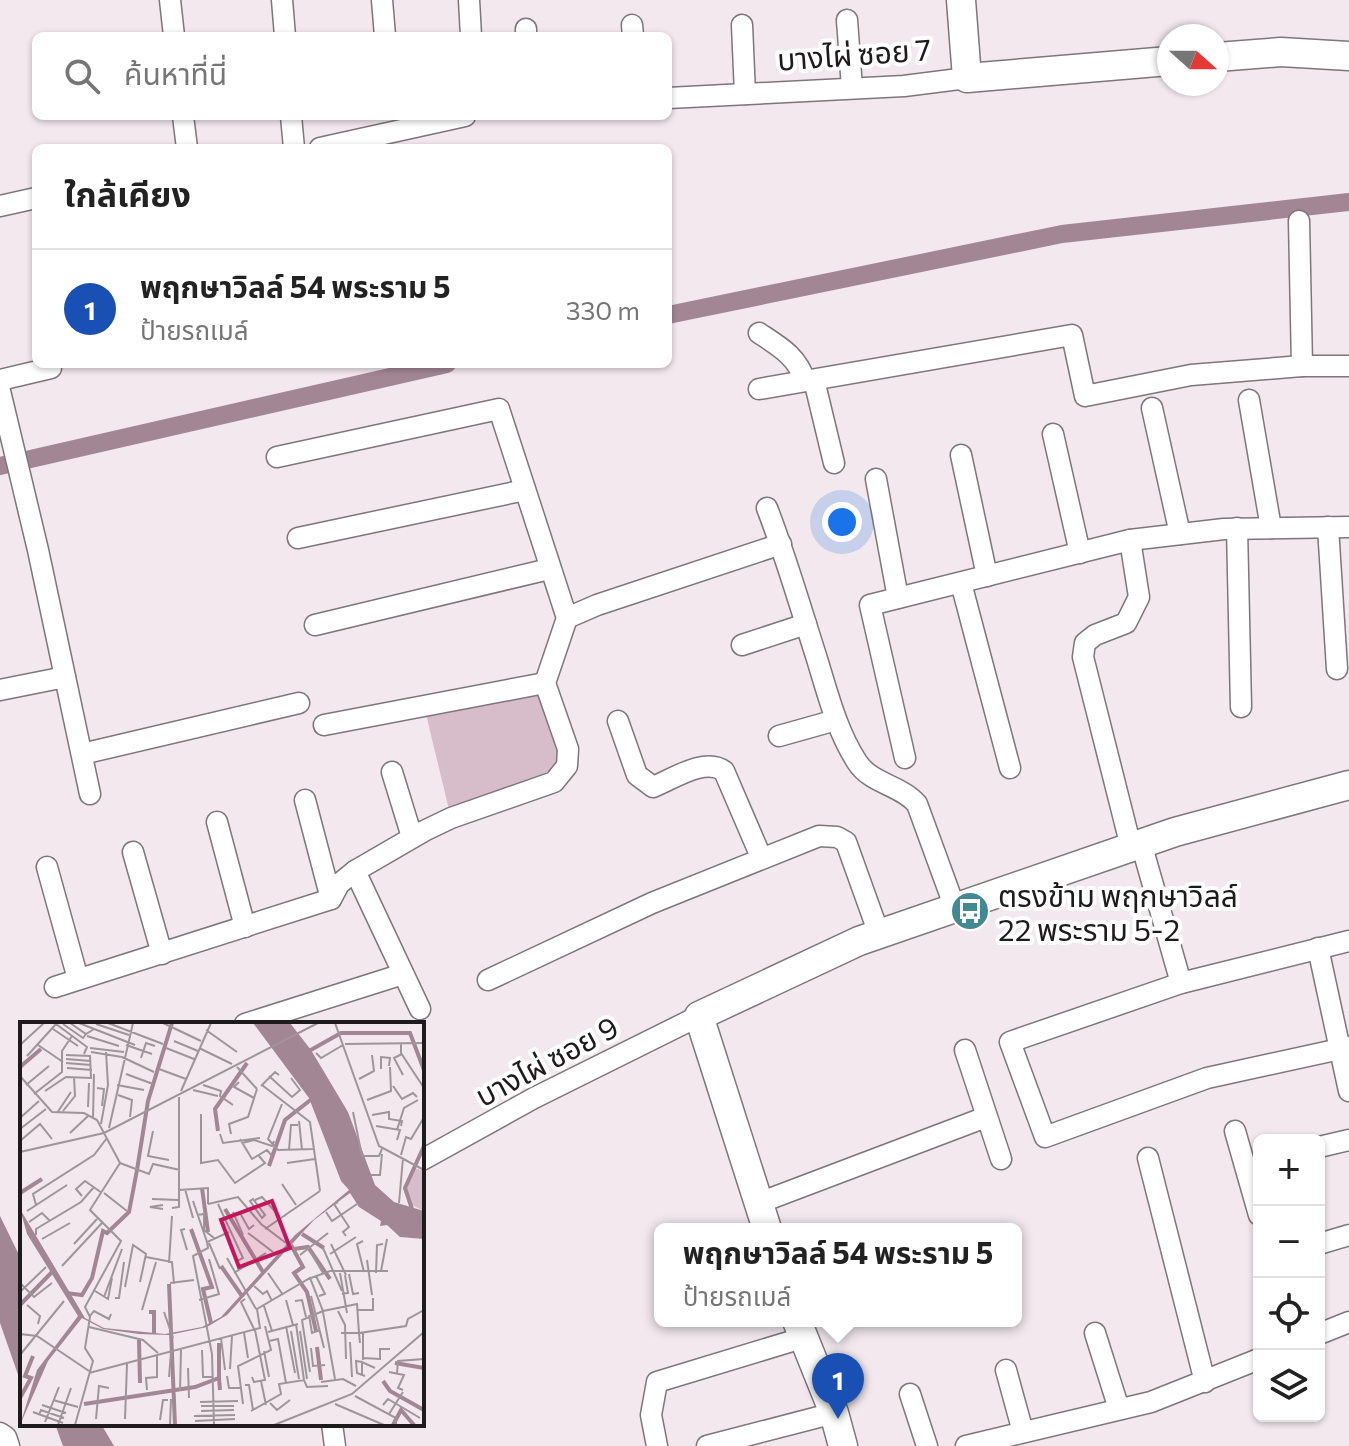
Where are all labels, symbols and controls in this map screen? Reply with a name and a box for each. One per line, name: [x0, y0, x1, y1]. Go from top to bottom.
north arrow: [1157, 24, 1229, 96]
street label: บางไผ่ ซอย 7: [776, 29, 932, 77]
search box: [32, 32, 672, 120]
icon: search: [60, 54, 104, 98]
text: ค้นหาที่นี่: [124, 54, 227, 91]
text: ใกล้เคียง: [64, 172, 191, 214]
text: พฤกษาวิลล์ 54 พระราม 5: [140, 267, 451, 304]
text: 1: [84, 294, 96, 325]
text: 330 m: [566, 294, 640, 325]
text: ป้ายรถเมล์: [140, 314, 249, 345]
your location: [822, 502, 862, 542]
place label: ตรงข้าม พฤกษาวิลล์ 22 พระราม 5-2: [998, 876, 1238, 947]
bus stop icon: ตรงข้าม พฤกษาวิลล์ 22 พระราม 5-2: [949, 890, 991, 932]
street label: บางไผ่ ซอย 9: [468, 1007, 624, 1113]
inset map: [20, 1022, 424, 1426]
map controls: [1253, 1134, 1325, 1422]
button: +: [1253, 1134, 1325, 1206]
button: −: [1253, 1206, 1325, 1278]
popup: [654, 1223, 1022, 1327]
text: พฤกษาวิลล์ 54 พระราม 5: [683, 1233, 993, 1270]
button: locate: [1253, 1278, 1325, 1350]
text: ป้ายรถเมล์: [683, 1280, 791, 1311]
button: layers: [1253, 1350, 1325, 1422]
pin: 1: [812, 1353, 864, 1419]

